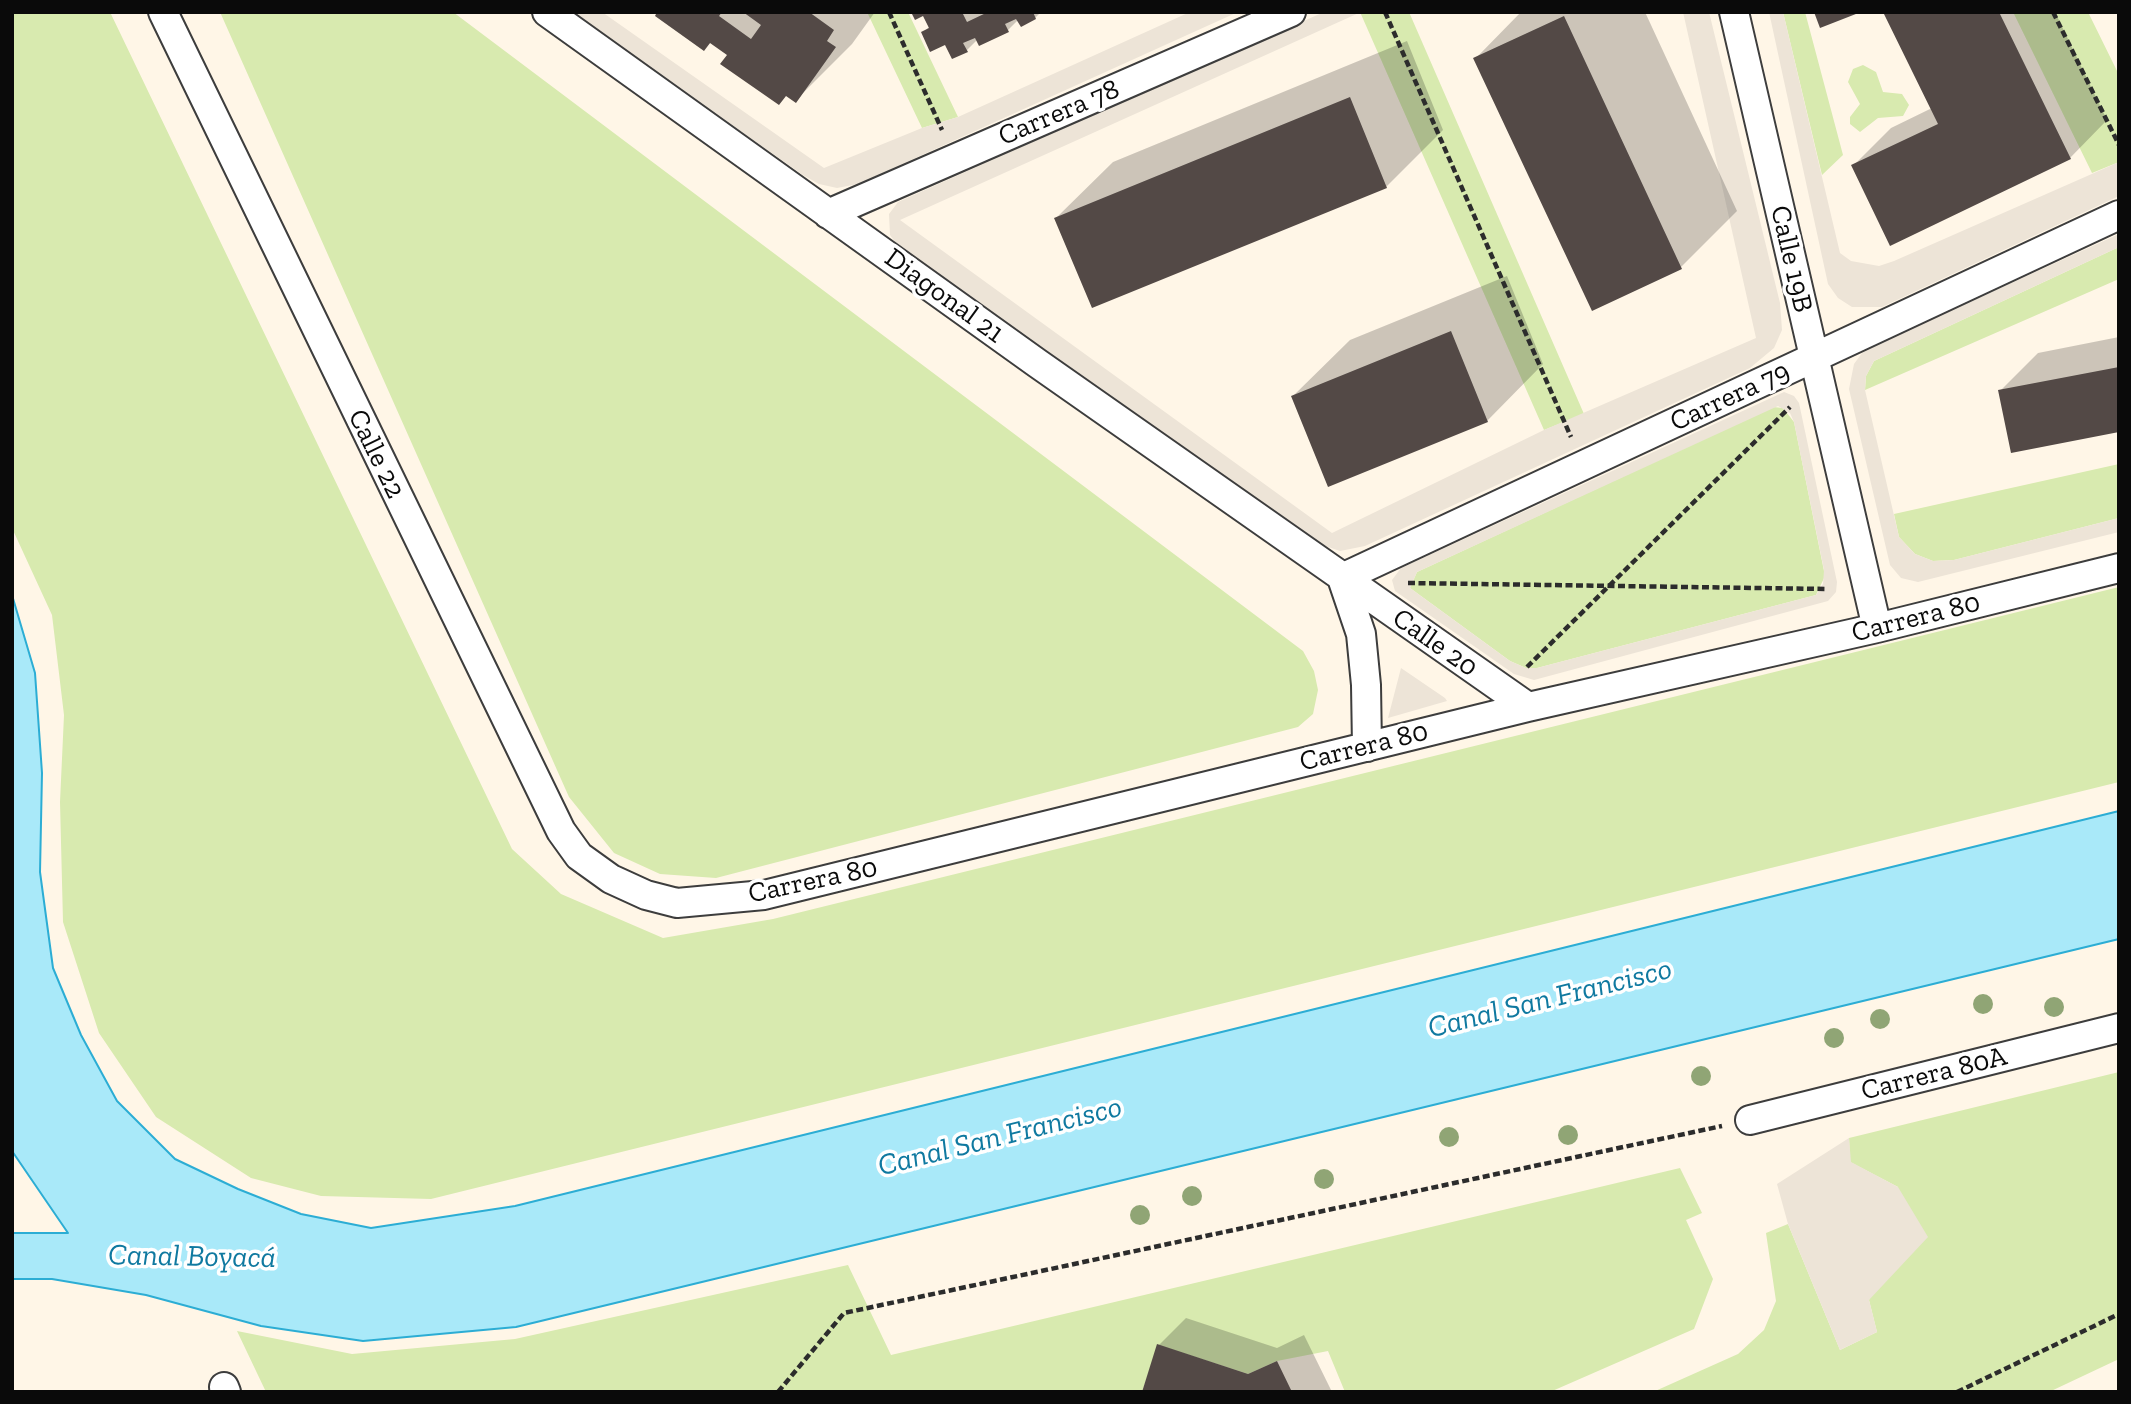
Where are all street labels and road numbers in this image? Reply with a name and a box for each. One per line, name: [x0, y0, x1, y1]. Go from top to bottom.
street label: Carrera 78: [993, 72, 1125, 154]
street label: Calle 19B: [1762, 202, 1820, 316]
street label: Diagonal 21: [878, 241, 1010, 351]
street label: Carrera 79: [1665, 355, 1795, 439]
street label: Calle 22: [340, 404, 412, 504]
street label: Carrera 80: [1848, 586, 1984, 650]
street label: Calle 20: [1386, 602, 1484, 684]
street label: Carrera 80: [1296, 715, 1432, 779]
street label: Carrera 80: [745, 851, 881, 911]
street label: Carrera 80A: [1858, 1040, 2010, 1108]

